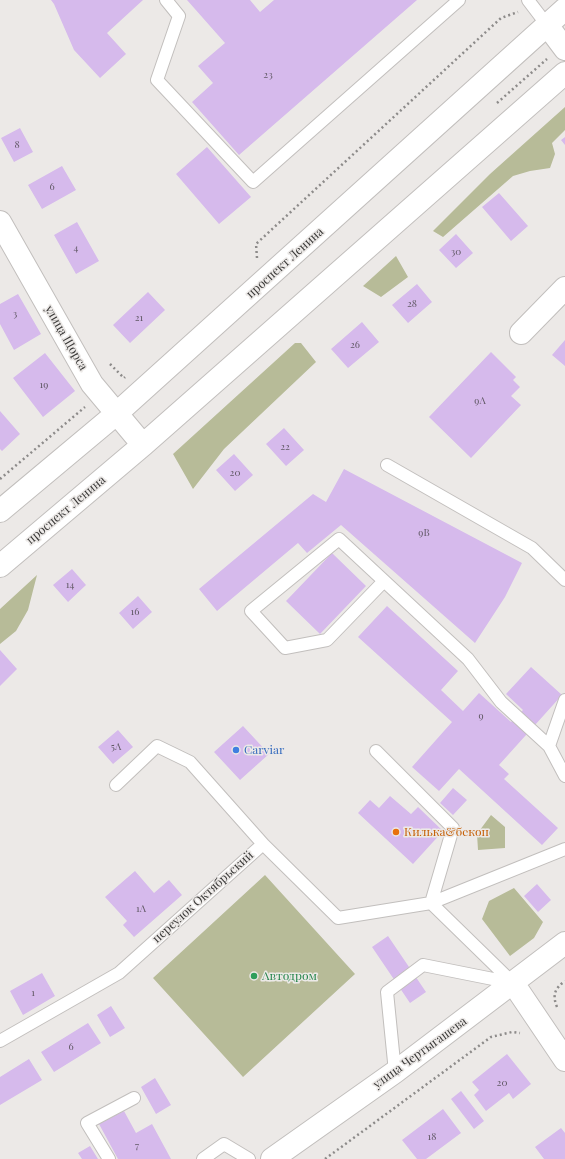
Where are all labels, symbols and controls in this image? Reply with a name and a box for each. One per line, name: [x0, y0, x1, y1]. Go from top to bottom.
house number: 23: [263, 69, 273, 81]
house number: 8: [14, 139, 20, 151]
house number: 6: [49, 181, 55, 193]
street label: проспект Ленина: [243, 225, 327, 301]
house number: 4: [74, 242, 78, 254]
house number: 30: [451, 246, 461, 258]
house number: 28: [407, 298, 417, 310]
street label: улица Щорса: [42, 303, 90, 373]
house number: 3: [13, 308, 17, 320]
house number: 21: [135, 312, 143, 324]
house number: 26: [350, 339, 360, 351]
house number: 19: [40, 379, 48, 391]
house number: 9А: [474, 395, 486, 407]
house number: 22: [280, 441, 290, 453]
house number: 20: [230, 467, 240, 479]
street label: проспект Ленина: [23, 473, 109, 547]
house number: 9В: [418, 527, 430, 539]
house number: 14: [66, 579, 74, 591]
house number: 16: [131, 606, 139, 618]
house number: 9: [478, 710, 484, 722]
house number: 5А: [111, 741, 121, 753]
place label: Carviar: [244, 743, 284, 757]
marker: Carviar: [231, 745, 241, 755]
place label: Килька&бекон: [404, 825, 489, 839]
marker: Килька&бекон: [391, 827, 401, 837]
street label: переулок Октябрьский: [150, 848, 256, 946]
house number: 1А: [136, 903, 146, 915]
place label: Автодром: [262, 969, 317, 983]
marker: Автодром: [249, 971, 259, 981]
house number: 1: [31, 987, 35, 999]
street label: улица Чертыгашева: [370, 1014, 470, 1092]
house number: 6: [68, 1041, 74, 1053]
house number: 20: [497, 1077, 507, 1089]
house number: 18: [428, 1131, 436, 1143]
house number: 7: [135, 1140, 139, 1152]

